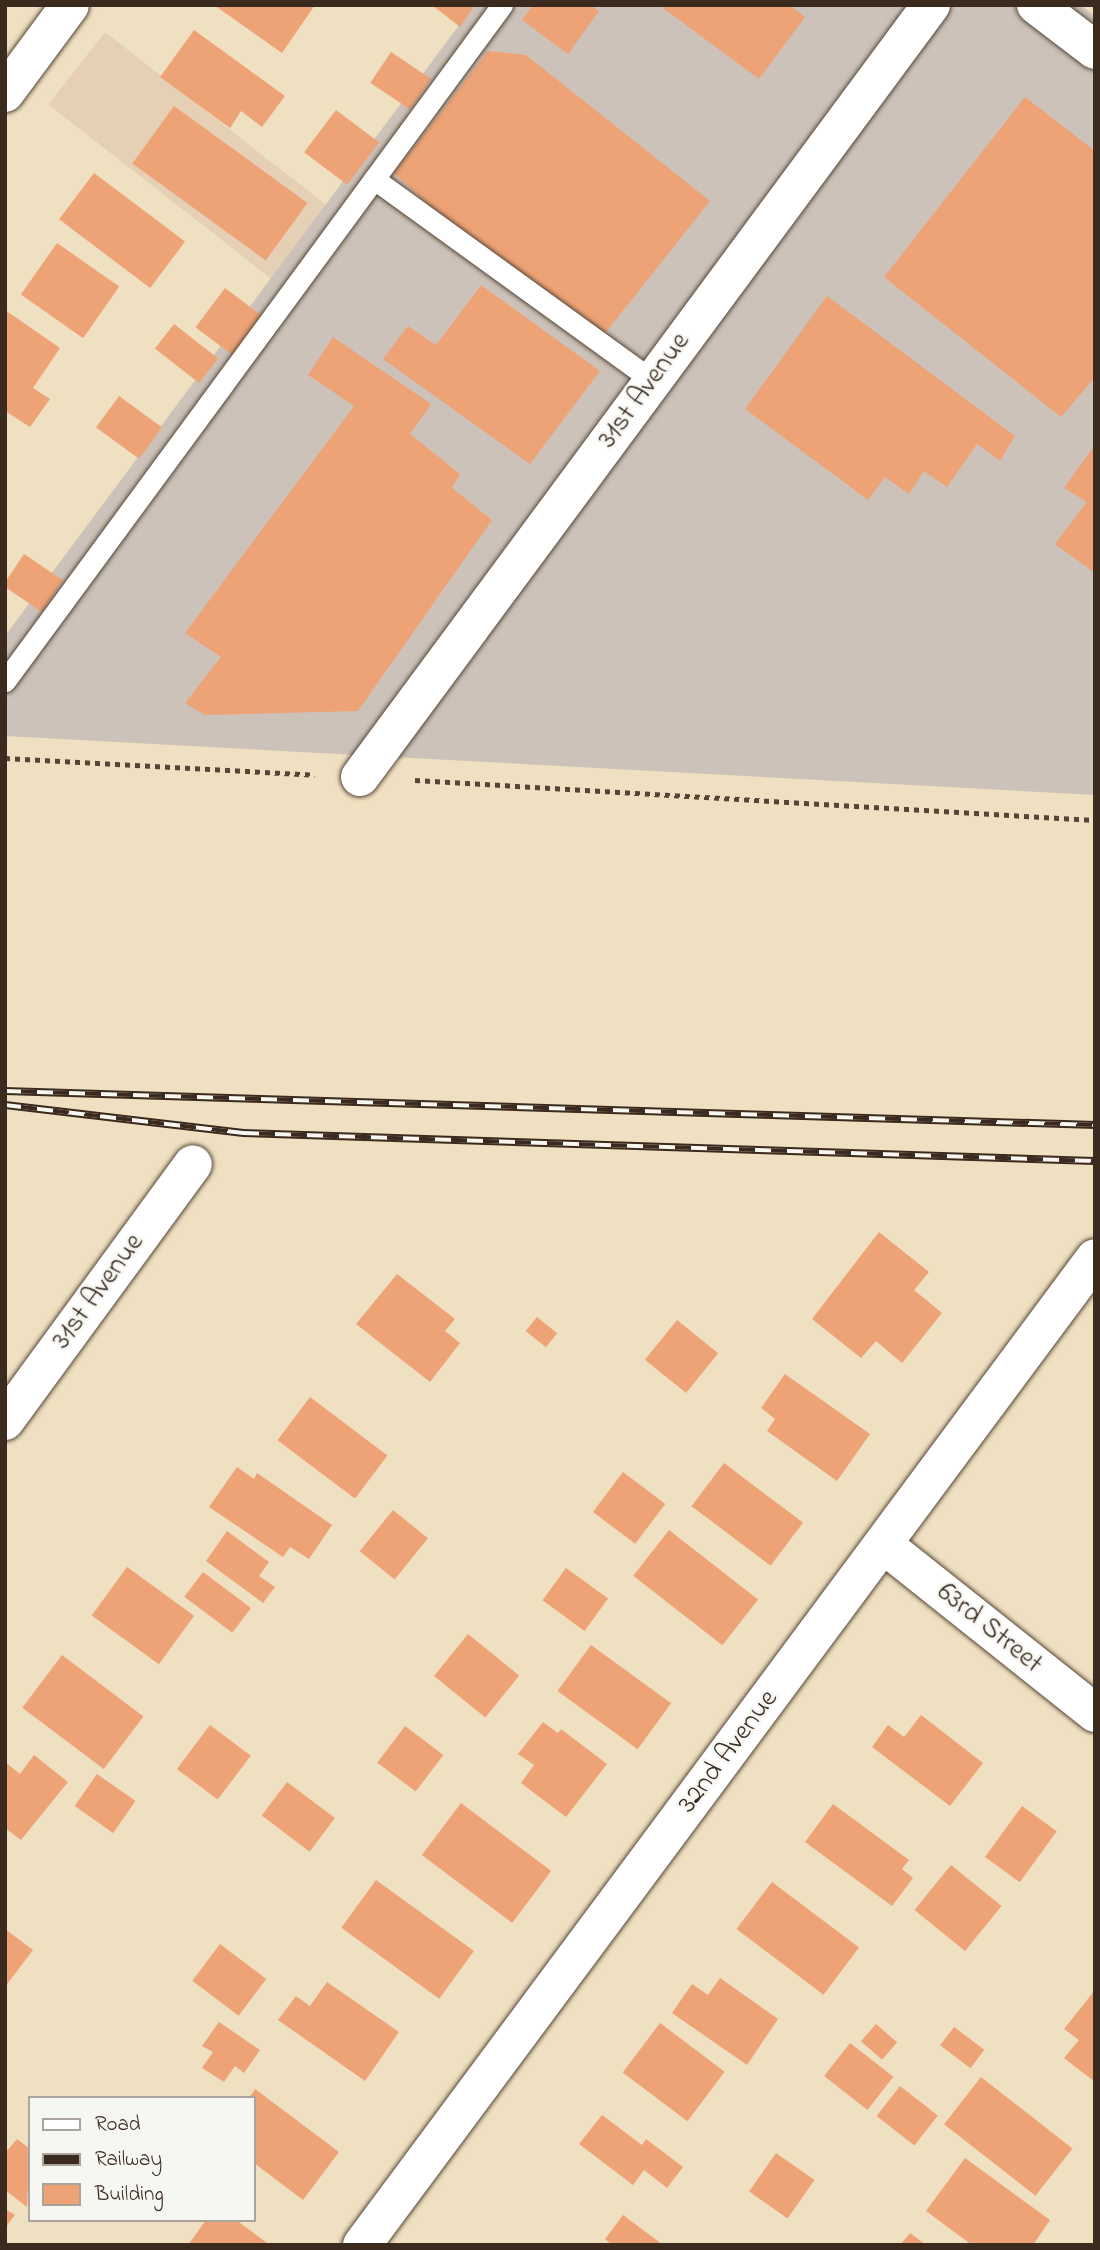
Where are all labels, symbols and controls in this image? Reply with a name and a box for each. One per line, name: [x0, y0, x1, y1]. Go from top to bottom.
street label: 31st Avenue: [592, 327, 698, 455]
street label: 31st Avenue: [46, 1228, 152, 1356]
street label: 63rd Street: [930, 1576, 1048, 1682]
street label: 32nd Avenue: [672, 1684, 786, 1820]
legend: [28, 2096, 256, 2222]
text: Road: [95, 2110, 141, 2140]
text: Railway: [95, 2145, 162, 2175]
text: Building: [95, 2180, 164, 2210]

